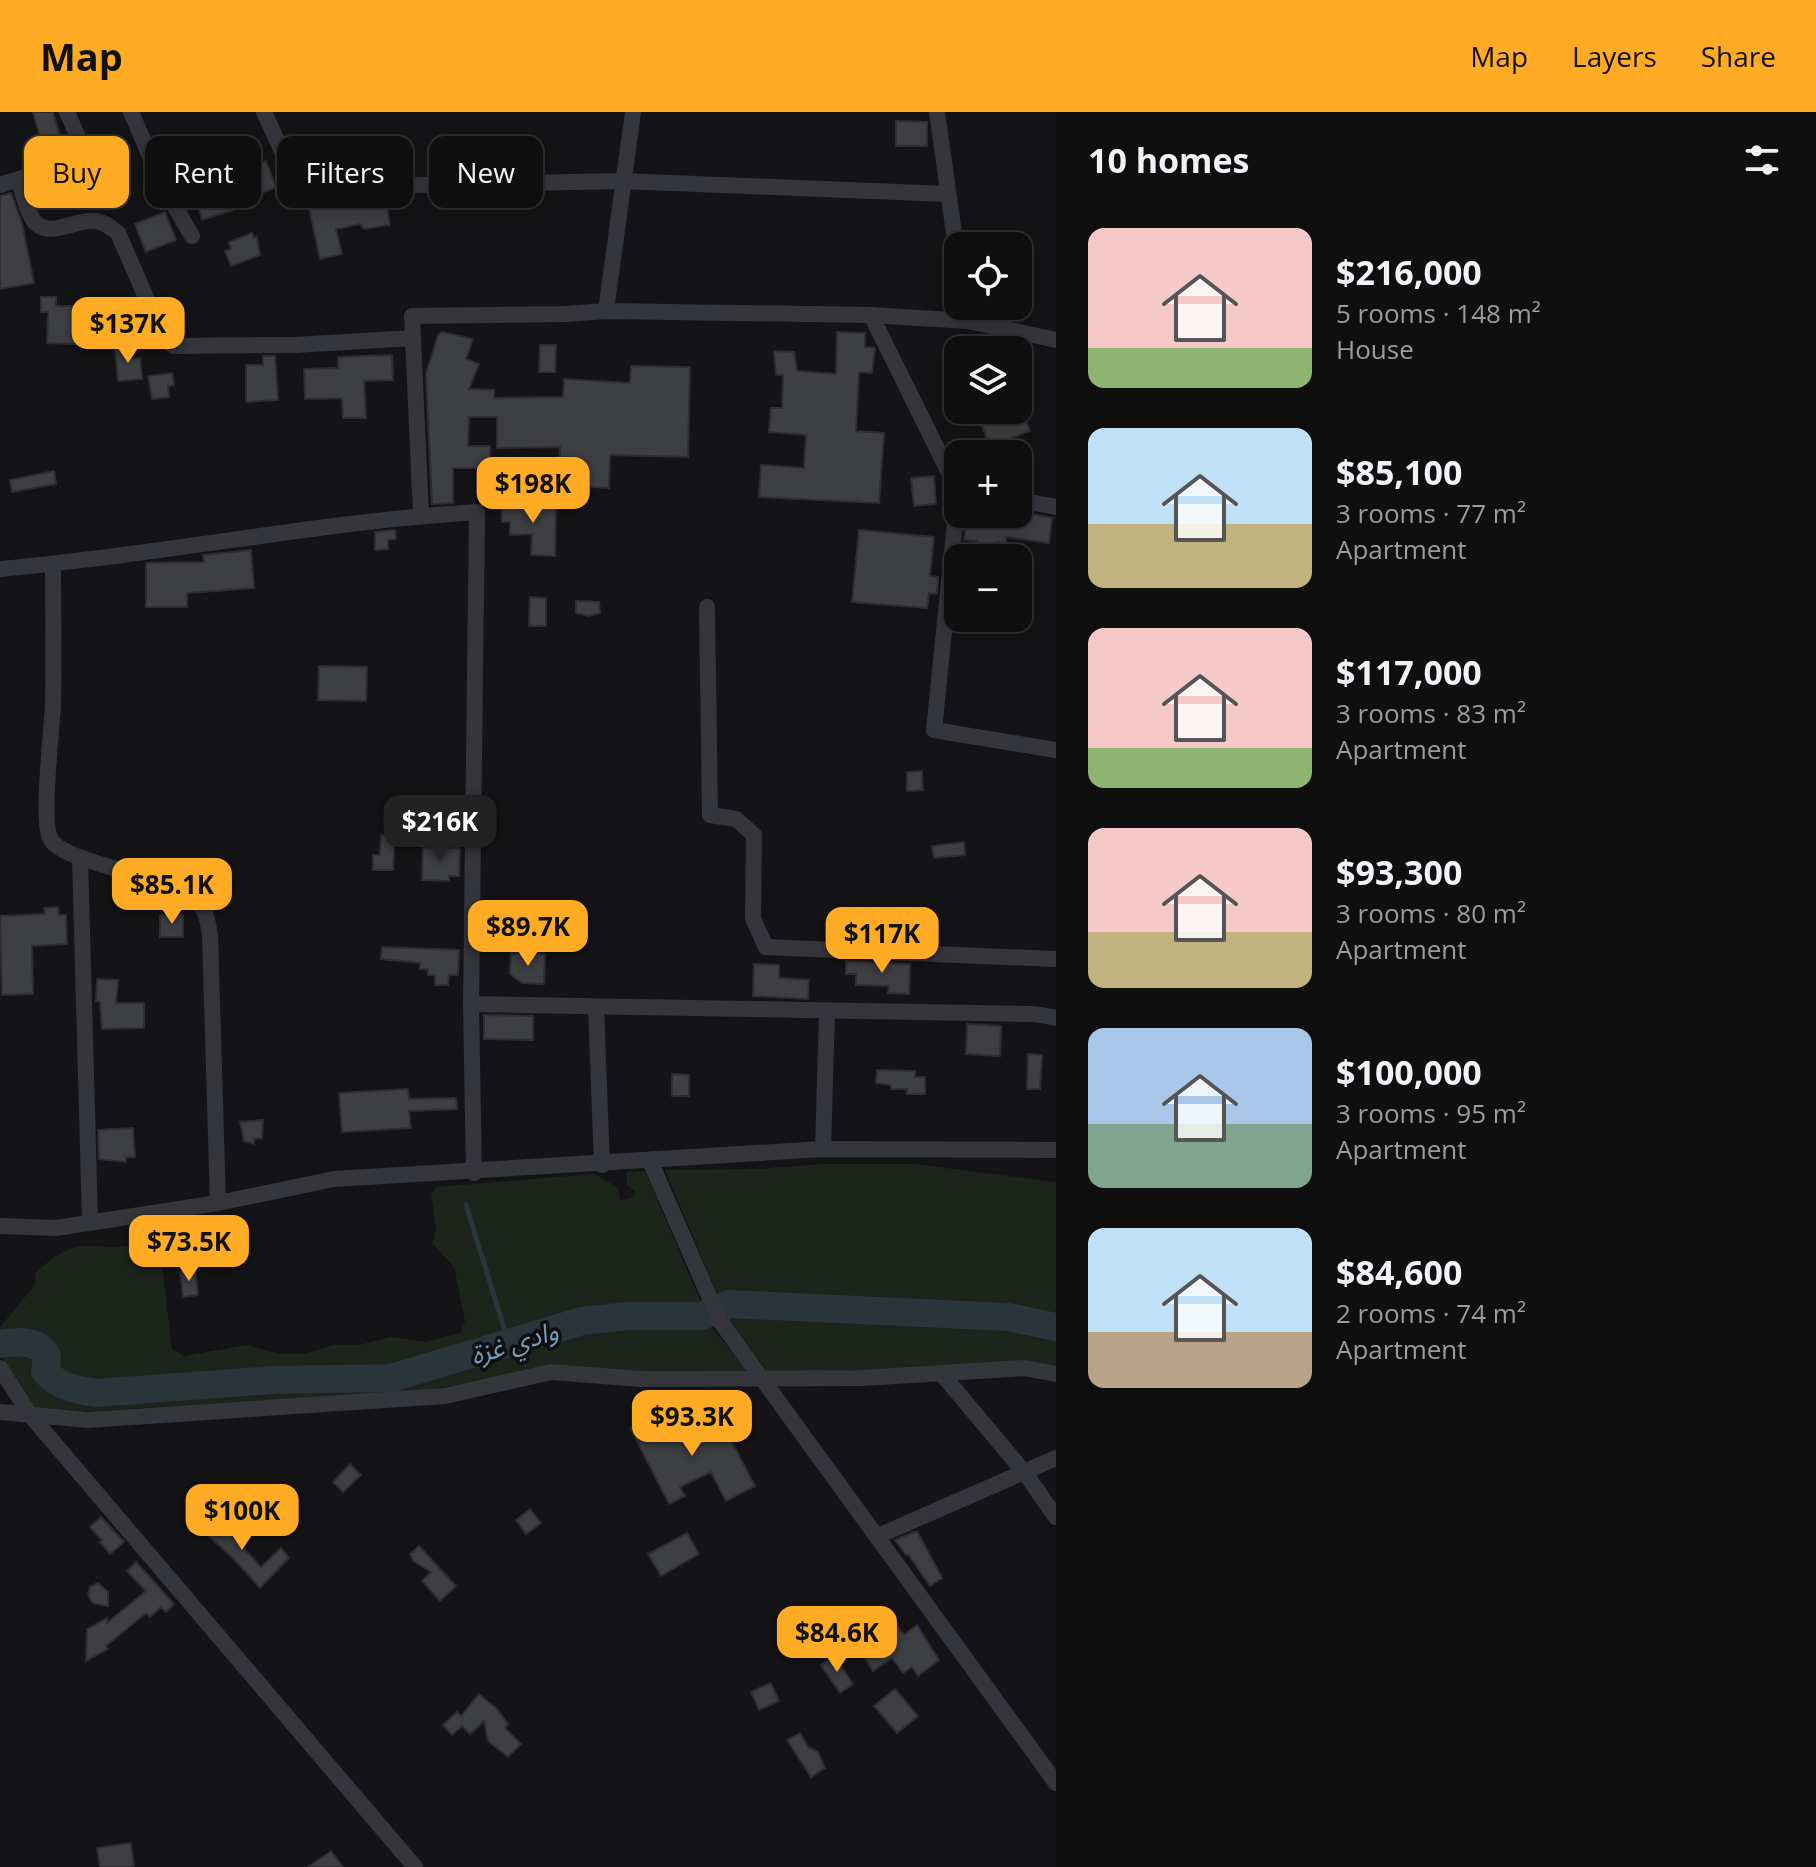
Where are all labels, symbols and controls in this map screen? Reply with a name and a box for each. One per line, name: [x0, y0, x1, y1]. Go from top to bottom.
text: Map: [40, 30, 123, 82]
text: Map: [1470, 37, 1528, 75]
text: Layers: [1572, 37, 1657, 75]
text: Share: [1701, 37, 1776, 75]
chip: Buy: [24, 136, 129, 208]
chip: Rent: [145, 136, 261, 208]
chip: Filters: [277, 136, 413, 208]
chip: New: [429, 136, 543, 208]
text: 10 homes: [1088, 137, 1249, 183]
icon: filters: [1740, 138, 1784, 182]
map controls: [944, 232, 1032, 632]
button: locate: [944, 232, 1032, 320]
text: $216,000: [1336, 249, 1482, 295]
icon: home: [1152, 260, 1248, 356]
text: 5 rooms · 148 m²: [1336, 295, 1541, 331]
pin: $137K: [72, 297, 184, 365]
text: $137K: [90, 305, 166, 341]
text: House: [1336, 331, 1414, 367]
button: layers: [944, 336, 1032, 424]
button: +: [944, 440, 1032, 528]
text: $85,100: [1336, 449, 1462, 495]
pin: $198K: [477, 457, 589, 525]
icon: home: [1152, 460, 1248, 556]
text: $198K: [495, 465, 571, 501]
text: 3 rooms · 77 m²: [1336, 495, 1526, 531]
text: Apartment: [1336, 531, 1467, 567]
button: −: [944, 544, 1032, 632]
text: $117,000: [1336, 649, 1482, 695]
icon: home: [1152, 660, 1248, 756]
text: 3 rooms · 83 m²: [1336, 695, 1526, 731]
text: Apartment: [1336, 731, 1467, 767]
pin: $216K: [384, 795, 496, 863]
text: $216K: [402, 803, 478, 839]
text: $93,300: [1336, 849, 1462, 895]
pin: $85.1K: [107, 858, 237, 926]
icon: home: [1152, 860, 1248, 956]
text: $85.1K: [130, 866, 214, 902]
text: 3 rooms · 80 m²: [1336, 895, 1526, 931]
pin: $89.7K: [463, 900, 593, 968]
pin: $117K: [826, 907, 938, 975]
text: $89.7K: [486, 908, 570, 944]
text: $117K: [844, 915, 920, 951]
text: Apartment: [1336, 931, 1467, 967]
text: $100,000: [1336, 1049, 1482, 1095]
icon: home: [1152, 1060, 1248, 1156]
text: 3 rooms · 95 m²: [1336, 1095, 1526, 1131]
text: Apartment: [1336, 1131, 1467, 1167]
pin: $73.5K: [124, 1215, 254, 1283]
text: $73.5K: [147, 1223, 231, 1259]
text: $84,600: [1336, 1249, 1462, 1295]
icon: home: [1152, 1260, 1248, 1356]
text: 2 rooms · 74 m²: [1336, 1295, 1526, 1331]
water label: وادي غزة: [466, 1312, 563, 1375]
text: Apartment: [1336, 1331, 1467, 1367]
pin: $93.3K: [627, 1390, 757, 1458]
text: $93.3K: [650, 1398, 734, 1434]
pin: $100K: [186, 1484, 298, 1552]
text: $100K: [204, 1492, 280, 1528]
pin: $84.6K: [772, 1606, 902, 1674]
text: $84.6K: [795, 1614, 879, 1650]

